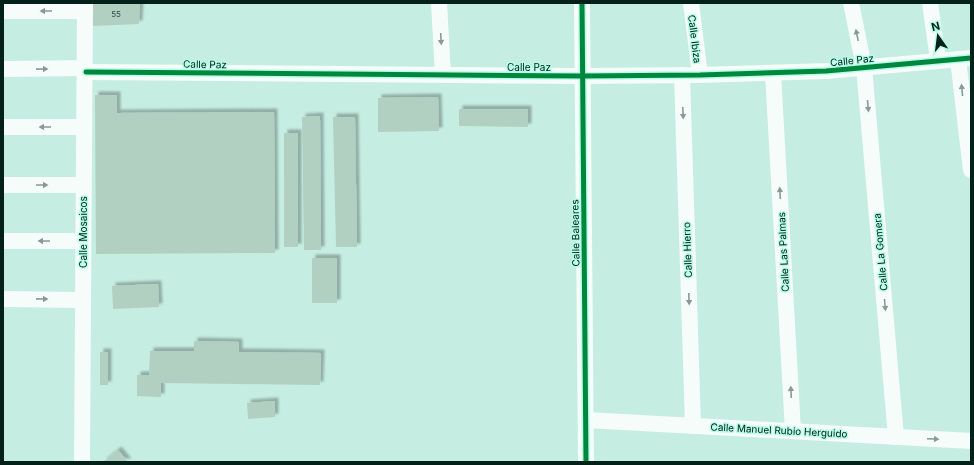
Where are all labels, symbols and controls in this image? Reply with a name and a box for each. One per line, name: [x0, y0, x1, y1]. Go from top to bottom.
one-way arrow: [39, 8, 52, 14]
house number: 55: [111, 9, 121, 19]
street label: Calle Ibiza: [686, 14, 704, 64]
north arrow: [918, 16, 958, 56]
text: N: [930, 18, 941, 34]
one-way arrow: [854, 29, 860, 41]
one-way arrow: [438, 33, 444, 46]
street label: Calle Paz: [830, 52, 874, 68]
street label: Calle Paz: [183, 58, 227, 70]
street label: Calle Paz: [507, 61, 551, 73]
one-way arrow: [36, 65, 48, 72]
one-way arrow: [959, 84, 965, 96]
one-way arrow: [864, 100, 871, 112]
one-way arrow: [680, 107, 686, 120]
one-way arrow: [38, 124, 51, 130]
one-way arrow: [36, 182, 49, 188]
one-way arrow: [777, 186, 783, 199]
street label: Calle Mosaicos: [77, 196, 89, 268]
street label: Calle Baleares: [568, 199, 582, 267]
street label: Calle Las Palmas: [775, 212, 791, 292]
street label: Calle La Gomera: [871, 213, 889, 291]
street label: Calle Hierro: [680, 222, 694, 278]
one-way arrow: [37, 238, 50, 244]
one-way arrow: [686, 293, 692, 306]
one-way arrow: [36, 296, 49, 302]
one-way arrow: [881, 299, 888, 311]
one-way arrow: [788, 385, 794, 398]
street label: Calle Manuel Rubio Herguido: [710, 420, 848, 440]
one-way arrow: [927, 435, 939, 442]

